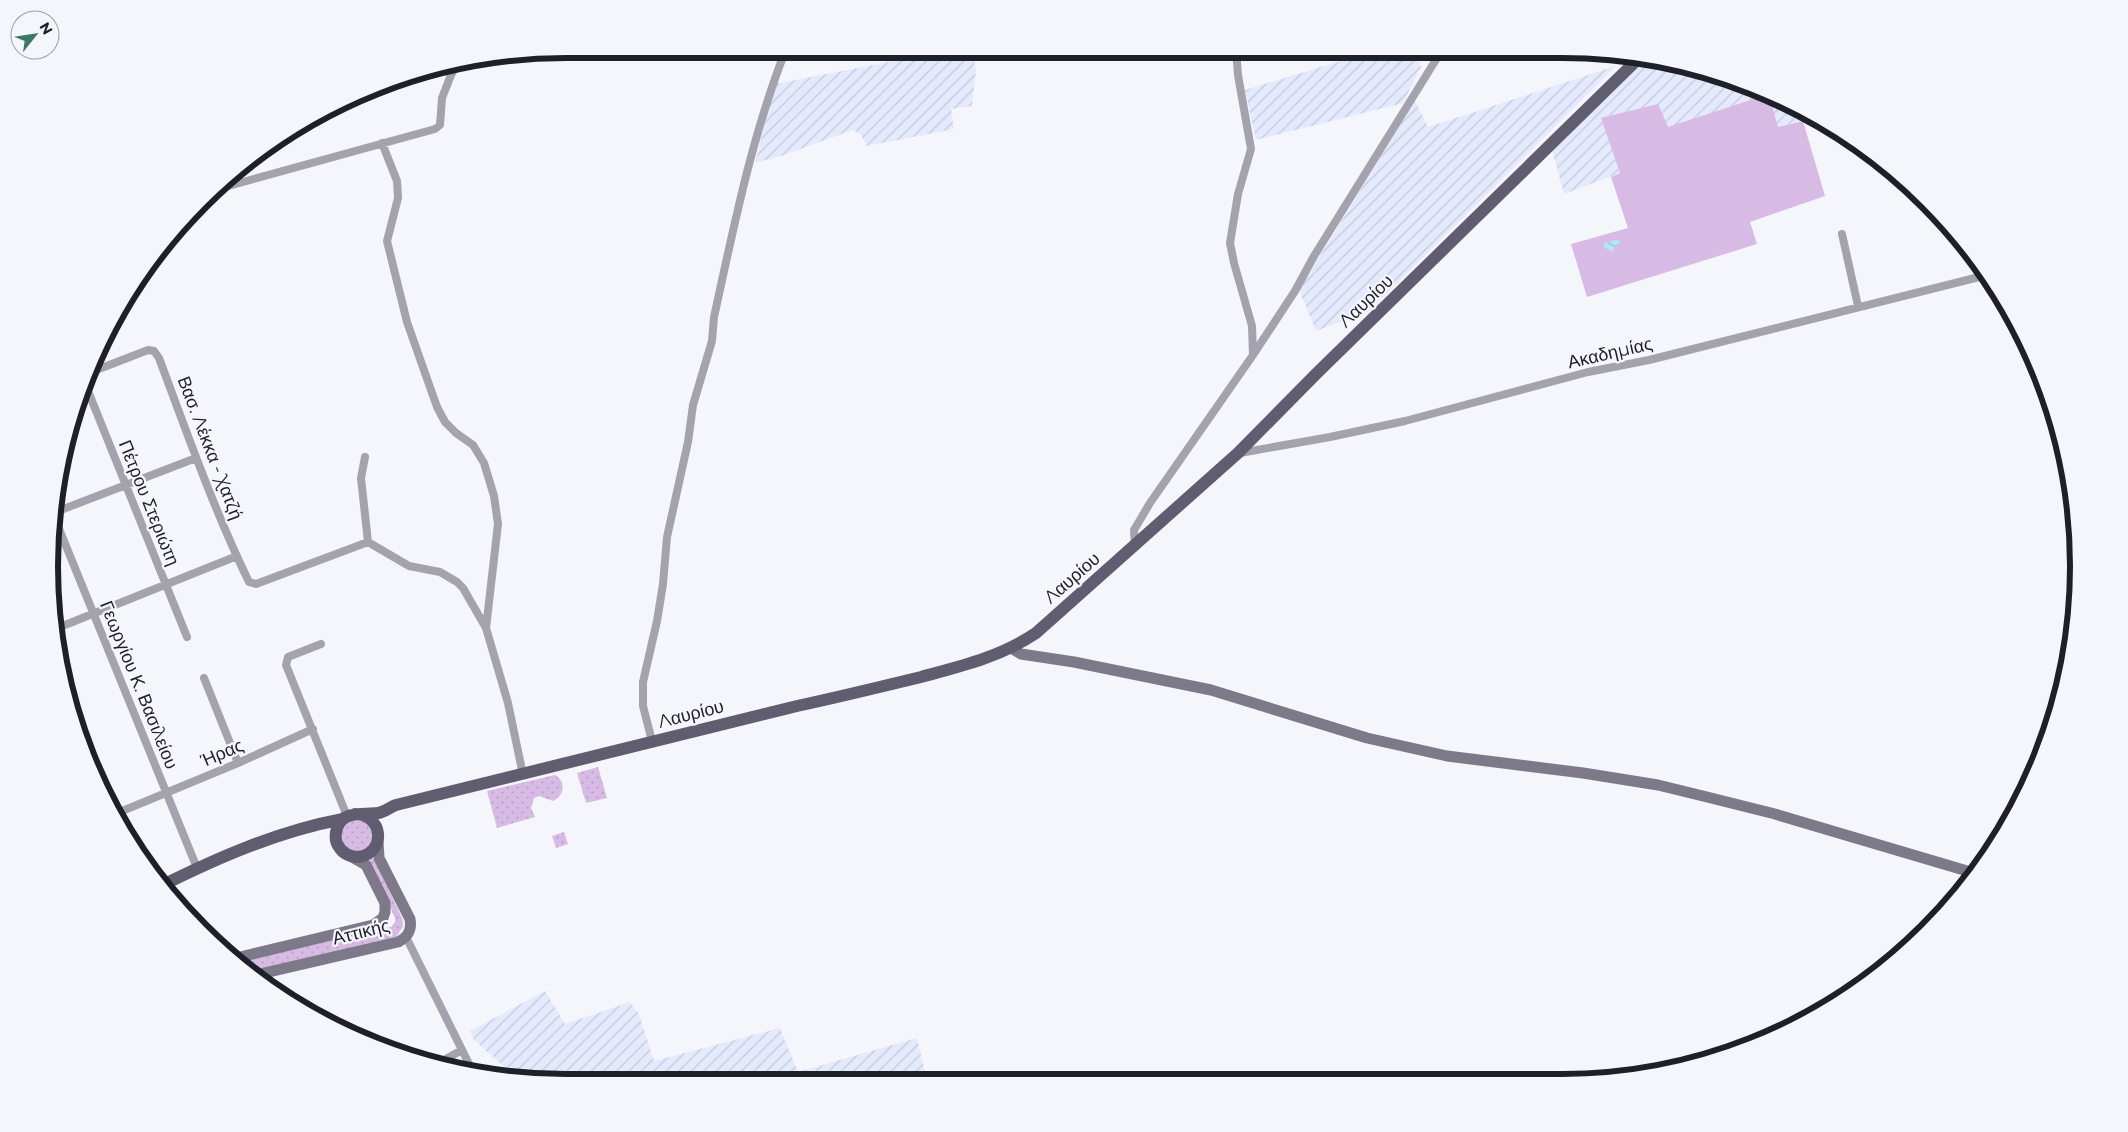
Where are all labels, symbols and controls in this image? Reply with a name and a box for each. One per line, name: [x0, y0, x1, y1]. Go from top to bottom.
north arrow: [10, 10, 60, 60]
text: N: [36, 19, 57, 38]
street label: Λαυρίου: [1334, 270, 1398, 332]
street label: Ακαδημίας: [1565, 332, 1655, 373]
street label: Βασ. Λέκκα - Χατζή: [172, 373, 248, 523]
street label: Πέτρου Στεριώτη: [114, 437, 184, 569]
street label: Λαυρίου: [1040, 548, 1104, 608]
street label: Γεωργίου Κ. Βασιλείου: [95, 598, 183, 772]
street label: Λαυρίου: [656, 695, 726, 733]
street label: Ήρας: [196, 734, 247, 772]
street label: Αττικής: [330, 914, 392, 950]

